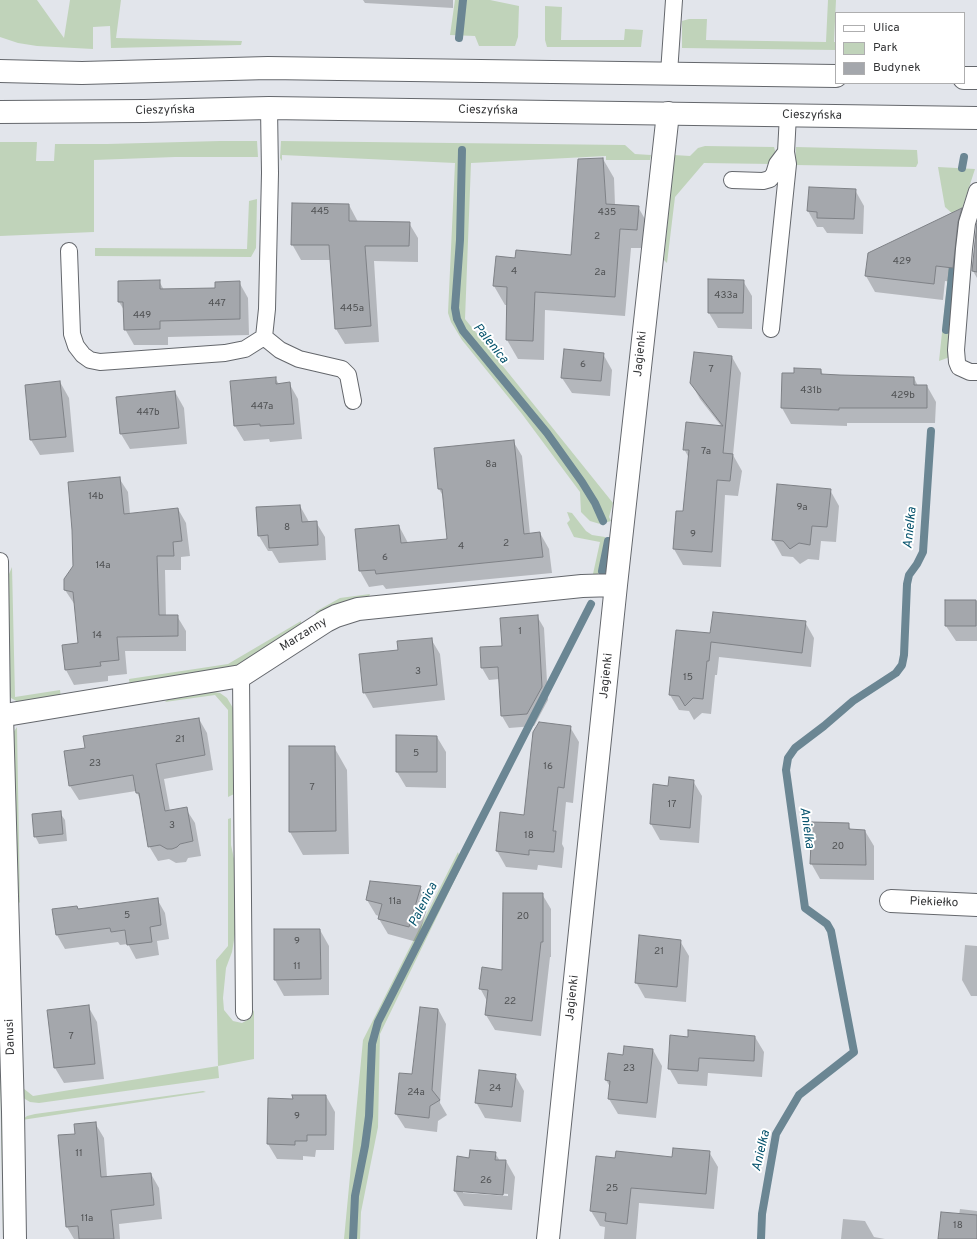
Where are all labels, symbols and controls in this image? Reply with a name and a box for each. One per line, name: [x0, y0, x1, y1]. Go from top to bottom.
legend: [835, 12, 965, 84]
text: Ulica: [873, 20, 900, 36]
text: Park: [873, 40, 898, 56]
text: Budynek: [873, 60, 921, 76]
street label: Cieszyńska: [135, 103, 195, 119]
street label: Cieszyńska: [458, 103, 518, 119]
street label: Cieszyńska: [782, 108, 842, 124]
house number: 445: [311, 206, 329, 218]
house number: 435: [598, 207, 616, 219]
house number: 2: [594, 231, 600, 243]
house number: 429: [893, 256, 911, 268]
house number: 4: [511, 266, 517, 278]
house number: 2a: [594, 267, 606, 279]
house number: 433a: [714, 290, 738, 302]
house number: 447: [208, 298, 226, 310]
house number: 445a: [340, 303, 364, 315]
house number: 449: [133, 310, 151, 322]
water label: Palenica: [469, 321, 511, 367]
street label: Jagienki: [631, 331, 651, 377]
house number: 6: [580, 359, 586, 371]
house number: 7: [708, 364, 714, 376]
house number: 431b: [800, 385, 822, 397]
house number: 429b: [891, 390, 915, 402]
house number: 447a: [251, 401, 273, 413]
house number: 447b: [136, 407, 160, 419]
house number: 7a: [701, 446, 711, 458]
house number: 8a: [485, 459, 497, 471]
house number: 14b: [88, 491, 104, 503]
house number: 9a: [796, 502, 808, 514]
water label: Anielka: [901, 506, 921, 550]
house number: 8: [284, 522, 290, 534]
house number: 9: [690, 529, 696, 541]
house number: 2: [503, 538, 509, 550]
house number: 4: [458, 541, 464, 553]
house number: 6: [382, 552, 388, 564]
house number: 14a: [96, 560, 110, 572]
street label: Marzanny: [278, 615, 330, 655]
house number: 1: [518, 626, 522, 638]
house number: 14: [92, 630, 102, 642]
street label: Jagienki: [597, 653, 617, 699]
house number: 3: [415, 666, 421, 678]
house number: 15: [683, 672, 693, 684]
house number: 21: [175, 734, 185, 746]
house number: 5: [413, 748, 419, 760]
house number: 23: [89, 758, 101, 770]
house number: 16: [543, 761, 553, 773]
house number: 7: [309, 782, 315, 794]
house number: 17: [668, 799, 676, 811]
water label: Anielka: [795, 806, 817, 850]
house number: 3: [169, 820, 175, 832]
house number: 18: [524, 830, 534, 842]
house number: 20: [832, 841, 844, 853]
water label: Palenica: [406, 880, 442, 930]
street label: Piekiełko: [909, 895, 959, 911]
house number: 11a: [389, 896, 401, 908]
house number: 5: [124, 910, 130, 922]
house number: 20: [517, 911, 529, 923]
house number: 9: [294, 936, 300, 948]
house number: 21: [654, 946, 664, 958]
house number: 11: [293, 961, 301, 973]
street label: Jagienki: [563, 975, 583, 1021]
house number: 22: [504, 996, 516, 1008]
street label: Danusi: [3, 1018, 19, 1056]
house number: 7: [68, 1031, 74, 1043]
house number: 23: [623, 1063, 635, 1075]
house number: 24: [489, 1083, 501, 1095]
house number: 24a: [407, 1087, 425, 1099]
house number: 9: [294, 1111, 300, 1123]
water label: Anielka: [750, 1129, 774, 1173]
house number: 11: [75, 1148, 83, 1160]
house number: 26: [480, 1175, 492, 1187]
house number: 25: [606, 1183, 618, 1195]
house number: 11a: [81, 1213, 93, 1225]
house number: 18: [953, 1220, 963, 1232]

